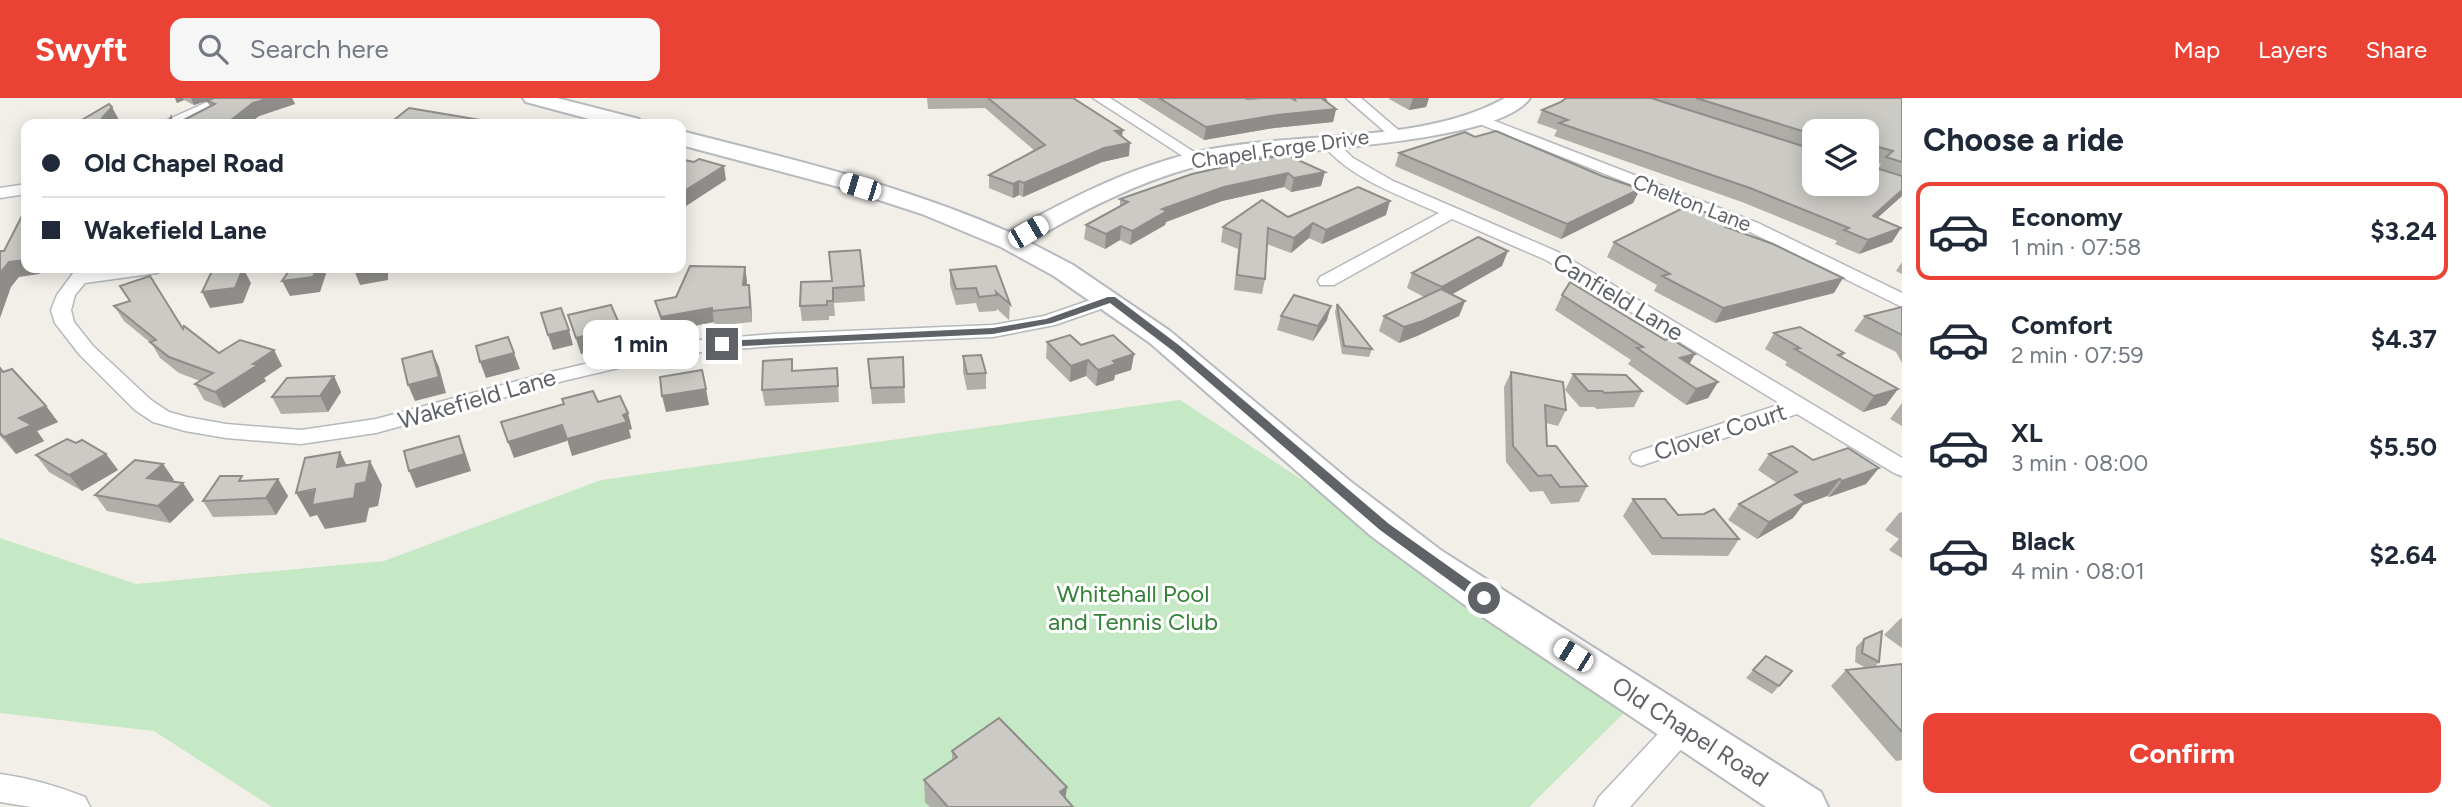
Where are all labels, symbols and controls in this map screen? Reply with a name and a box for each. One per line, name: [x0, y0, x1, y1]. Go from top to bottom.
search box: [170, 18, 660, 81]
text: Swyft: [35, 30, 128, 69]
icon: search: [194, 30, 232, 68]
text: Search here: [250, 33, 389, 65]
text: Map: [2173, 35, 2220, 64]
text: Layers: [2258, 35, 2327, 64]
text: Share: [2365, 35, 2427, 64]
map controls: [1802, 119, 1879, 196]
button: layers: [1802, 119, 1879, 196]
text: Choose a ride: [1923, 121, 2124, 159]
street label: Chapel Forge Drive: [1189, 124, 1370, 173]
text: Old Chapel Road: [84, 147, 284, 179]
street label: Chelton Lane: [1629, 169, 1755, 237]
car: [837, 171, 884, 203]
icon: car: [1927, 200, 1990, 263]
text: Economy: [2011, 201, 2123, 233]
car: [1005, 212, 1052, 252]
text: Wakefield Lane: [84, 214, 267, 246]
text: $3.24: [2370, 215, 2437, 247]
text: 1 min · 07:58: [2011, 233, 2141, 261]
street label: Canfield Lane: [1548, 246, 1689, 347]
icon: car: [1927, 308, 1990, 371]
text: Comfort: [2011, 309, 2113, 341]
callout: 1 min: [582, 320, 698, 368]
text: $4.37: [2371, 323, 2437, 355]
route end: [706, 328, 738, 360]
text: 1 min: [614, 330, 668, 358]
text: 2 min · 07:59: [2011, 341, 2144, 369]
street label: Wakefield Lane: [395, 362, 559, 435]
street label: Clover Court: [1650, 397, 1790, 467]
icon: car: [1927, 416, 1990, 479]
text: XL: [2011, 417, 2043, 449]
text: $5.50: [2369, 431, 2437, 463]
text: 3 min · 08:00: [2011, 449, 2148, 477]
icon: car: [1927, 524, 1990, 587]
text: Black: [2011, 525, 2075, 557]
text: $2.64: [2370, 539, 2437, 571]
text: 4 min · 08:01: [2011, 557, 2145, 585]
park label: Whitehall Pool and Tennis Club: [1048, 579, 1218, 636]
route start: [1468, 582, 1500, 614]
car: [1550, 635, 1597, 675]
street label: Old Chapel Road: [1607, 670, 1774, 793]
button: Confirm: [1923, 713, 2441, 793]

